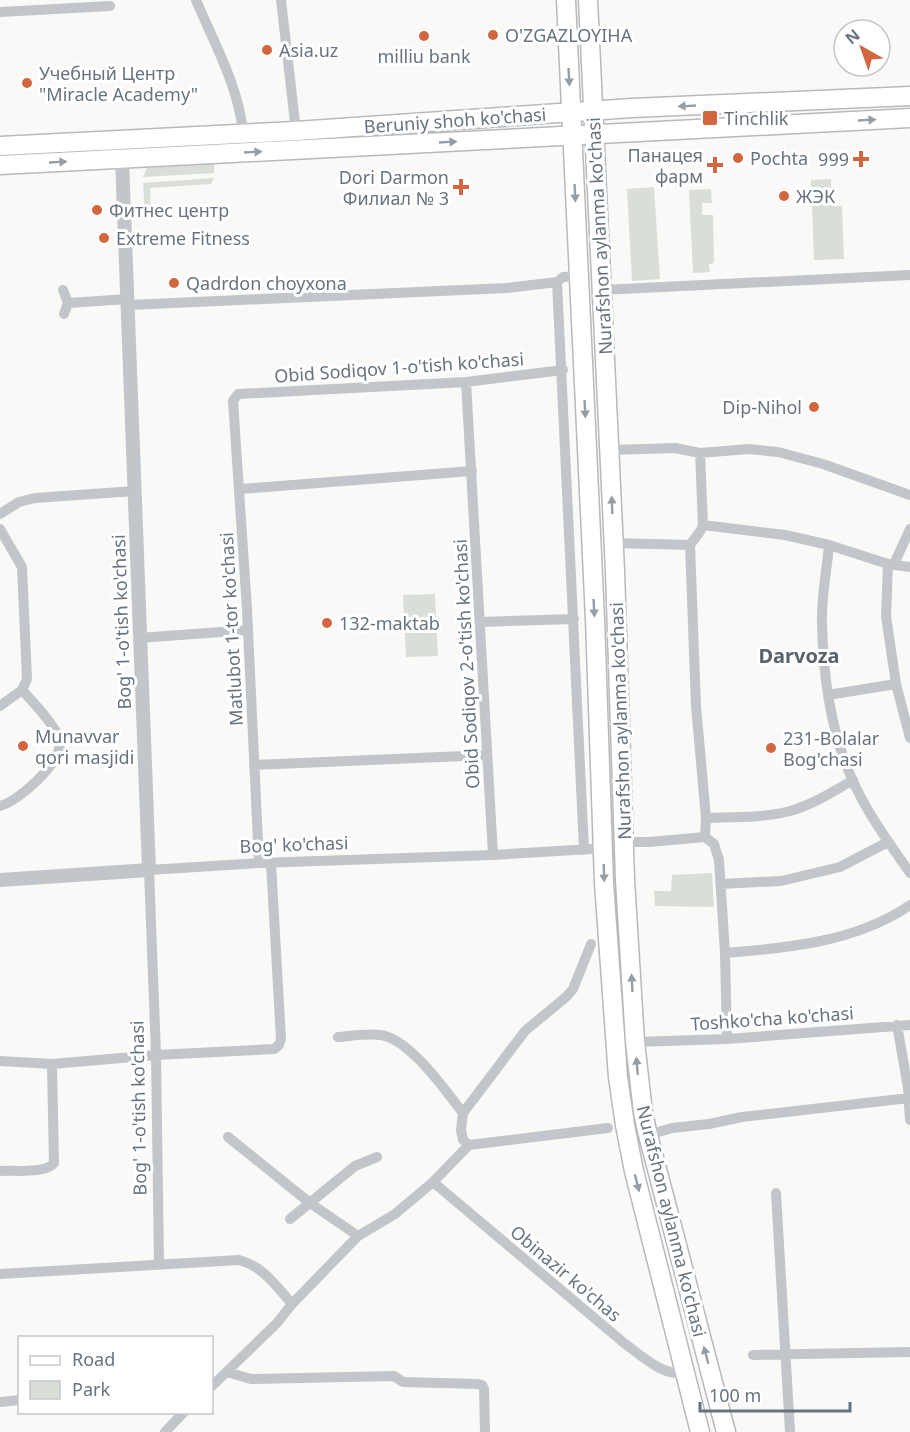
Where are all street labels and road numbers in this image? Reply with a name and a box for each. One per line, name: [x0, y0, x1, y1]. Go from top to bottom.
street label: Beruniy shoh ko'chasi: [363, 102, 547, 138]
street label: Nurafshon aylanma ko'chasi: [581, 117, 617, 355]
street label: Obid Sodiqov 1-o'tish ko'chasi: [273, 346, 525, 388]
street label: Matlubot 1-tor ko'chasi: [214, 532, 248, 726]
street label: Bog' 1-o'tish ko'chasi: [106, 534, 136, 710]
street label: Obid Sodiqov 2-o'tish ko'chasi: [447, 538, 485, 790]
street label: Nurafshon aylanma ko'chasi: [604, 602, 636, 840]
street label: Bog' ko'chasi: [239, 830, 349, 858]
street label: Toshko'cha ko'chasi: [690, 1000, 854, 1036]
street label: Bog' 1-o'tish ko'chasi: [124, 1020, 152, 1196]
street label: Nurafshon aylanma ko'chasi: [632, 1103, 712, 1339]
street label: Obinazir ko'chas: [505, 1219, 627, 1327]

